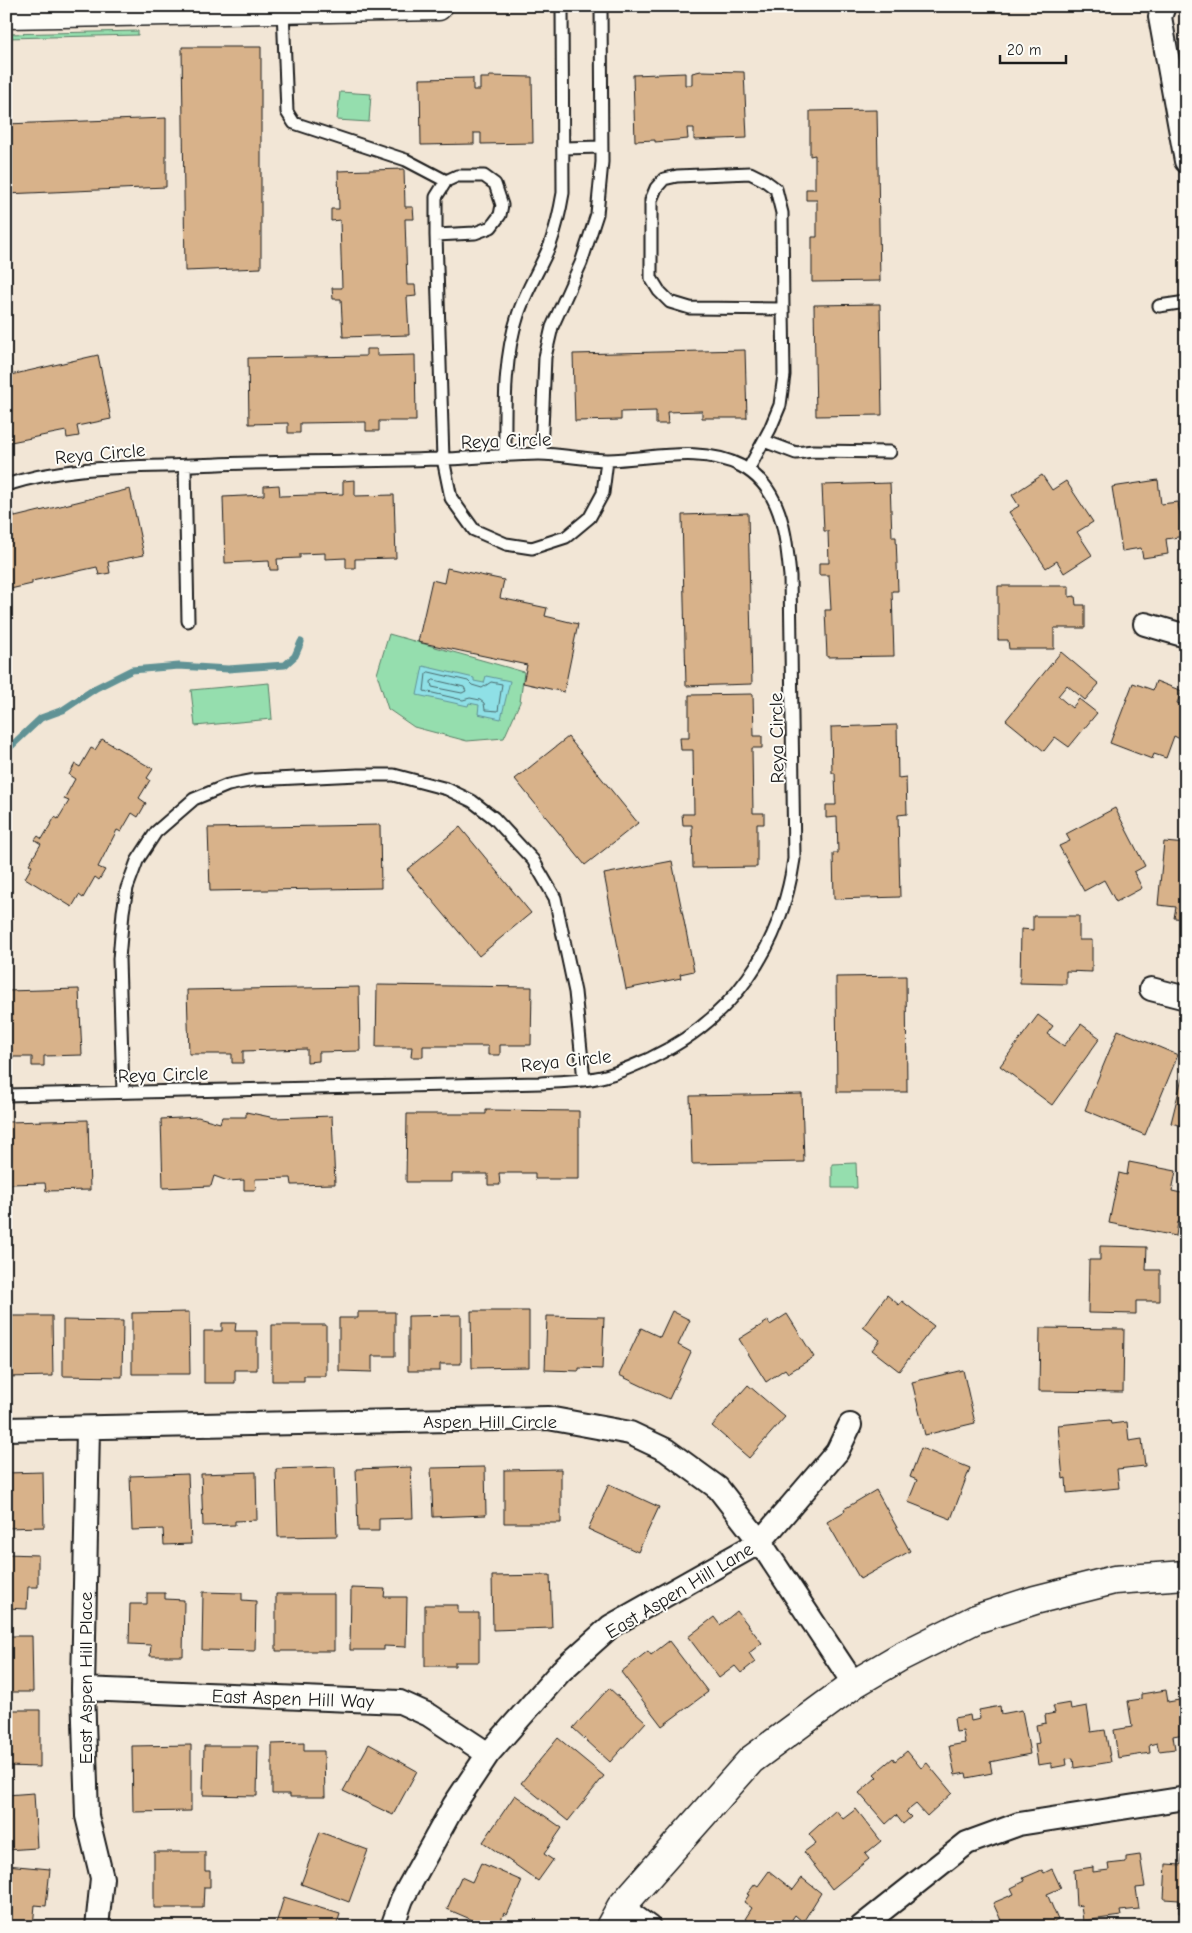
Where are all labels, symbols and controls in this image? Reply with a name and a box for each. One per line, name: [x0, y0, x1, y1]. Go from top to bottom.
scale bar: [1000, 32, 1066, 64]
text: 20 m: [1007, 41, 1041, 59]
street label: Reya Circle: [460, 428, 552, 454]
street label: Reya Circle: [54, 439, 146, 469]
street label: Reya Circle: [765, 692, 789, 784]
street label: Reya Circle: [520, 1045, 612, 1077]
street label: Reya Circle: [117, 1062, 209, 1088]
street label: Aspen Hill Circle: [423, 1411, 557, 1433]
street label: East Aspen Hill Lane: [602, 1538, 757, 1644]
street label: East Aspen Hill Place: [75, 1592, 97, 1764]
street label: East Aspen Hill Way: [211, 1685, 375, 1713]

